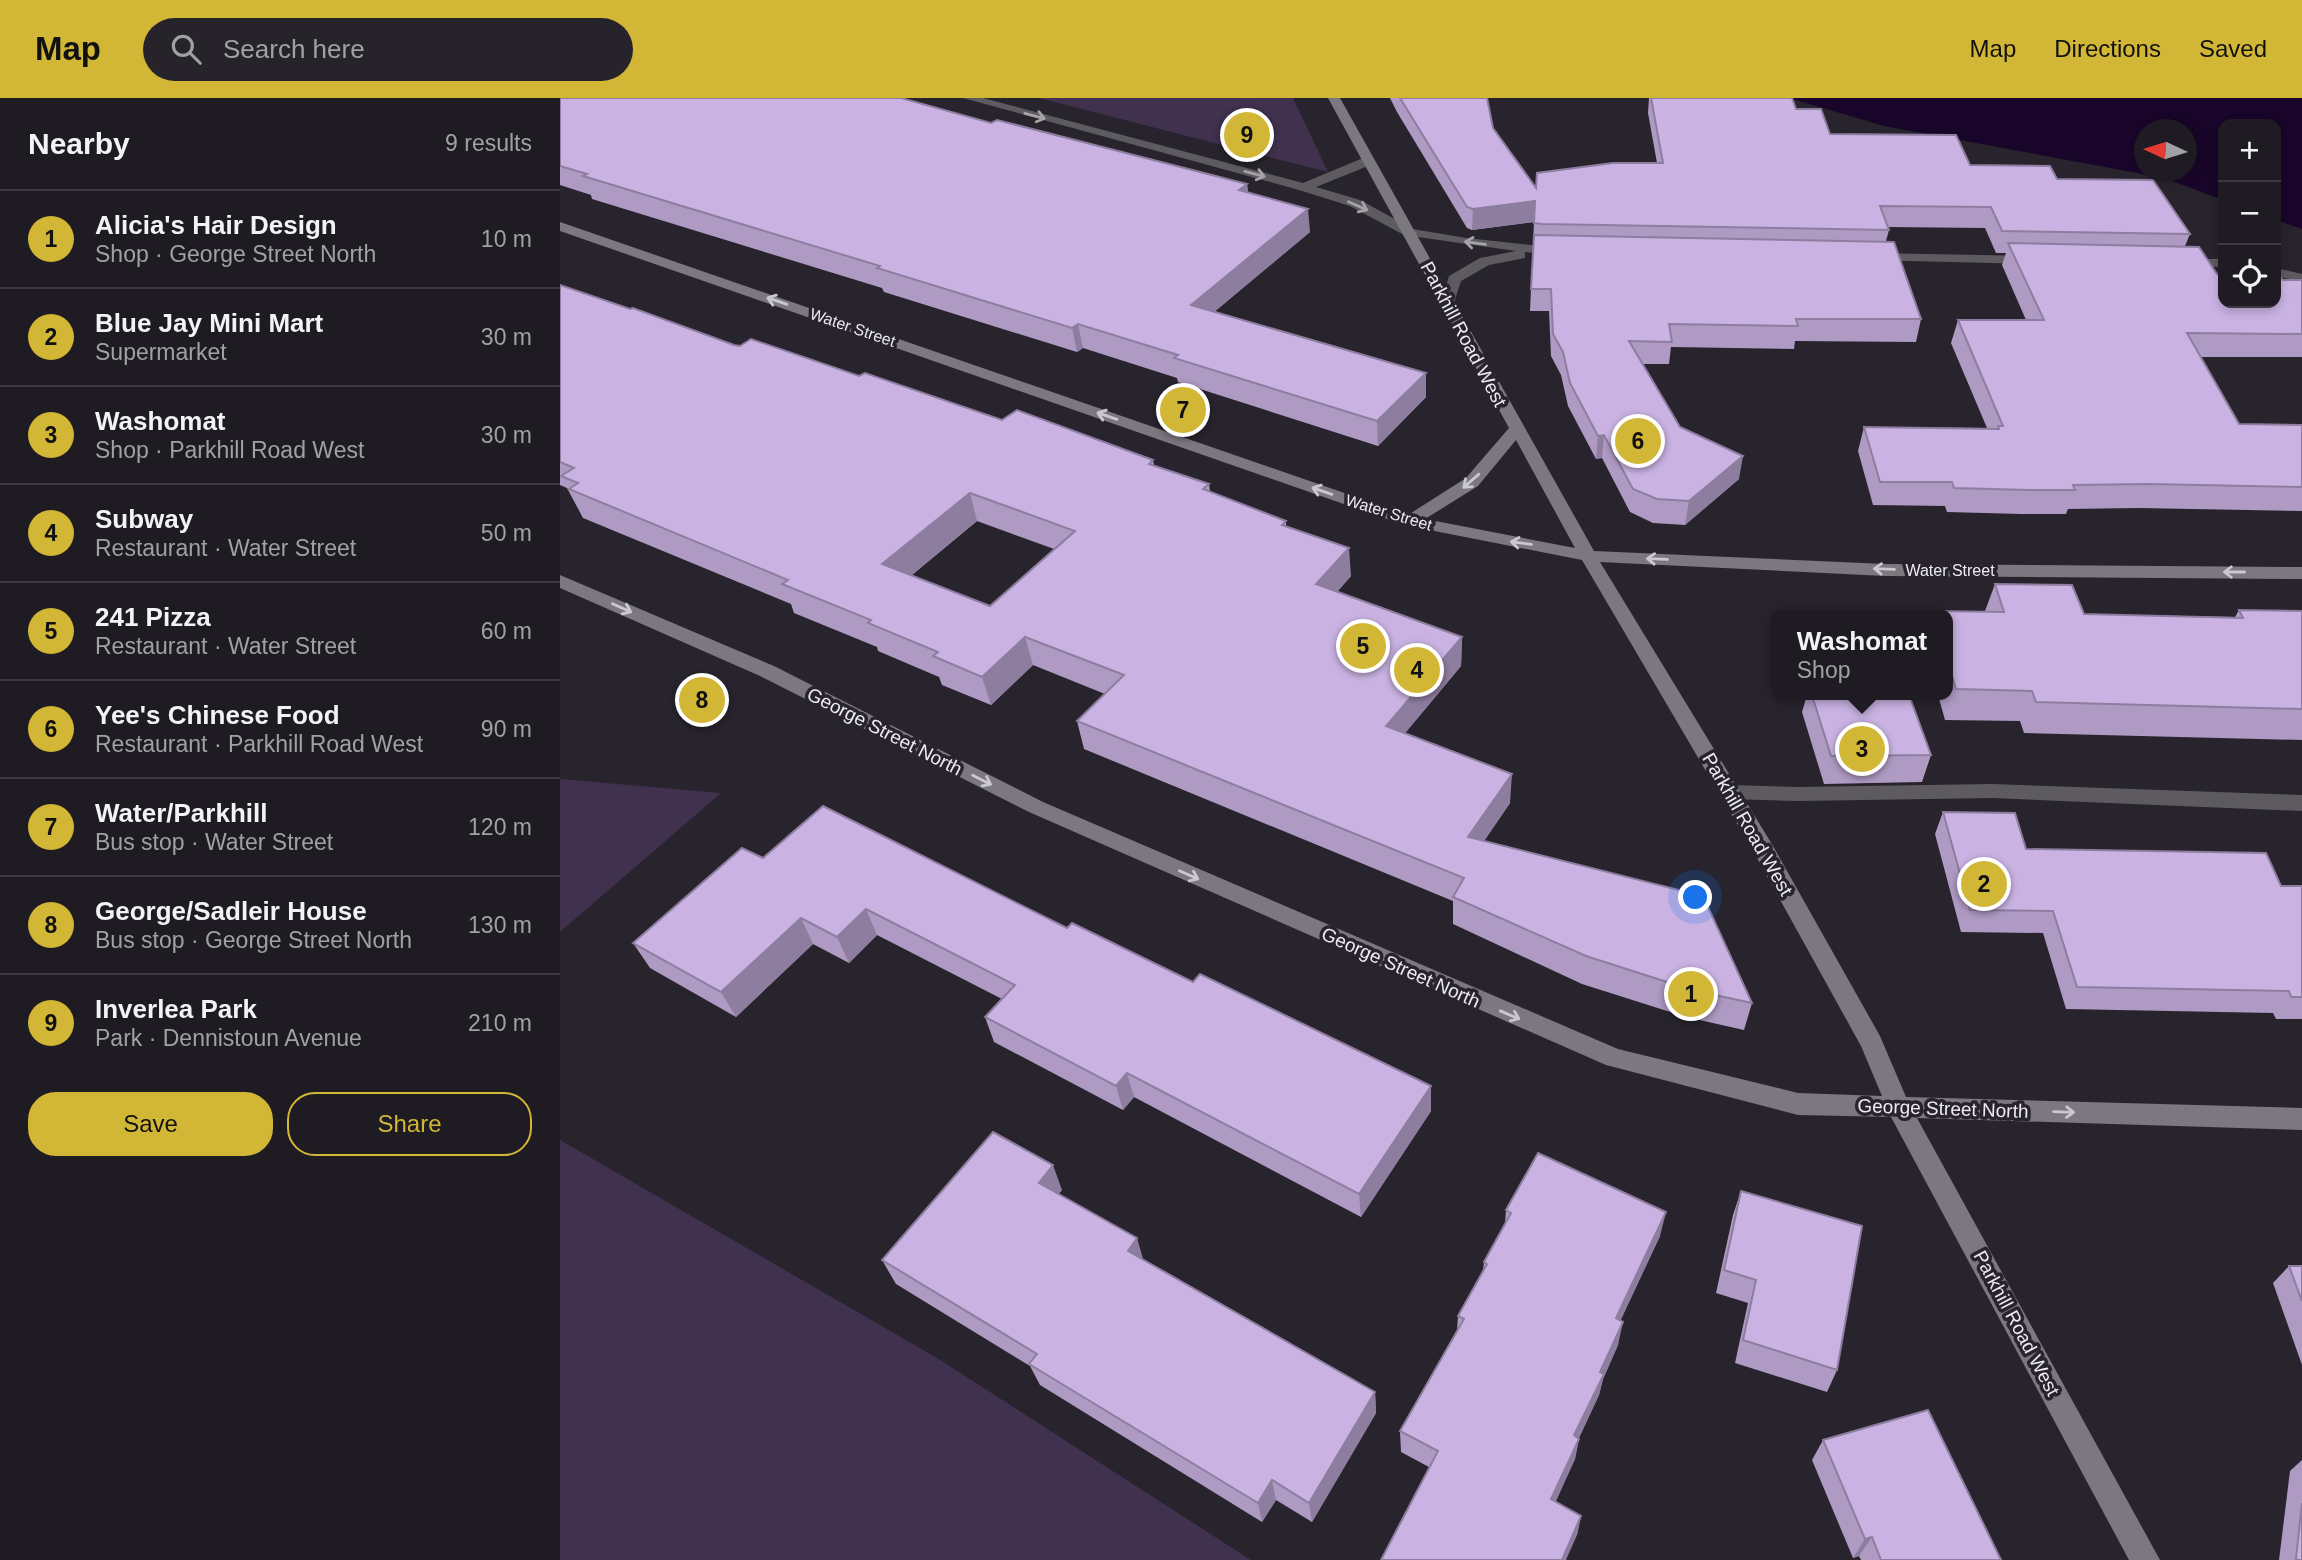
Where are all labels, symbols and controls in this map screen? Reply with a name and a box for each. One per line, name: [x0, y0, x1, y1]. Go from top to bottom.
search box: [143, 18, 633, 81]
text: Map: [35, 30, 101, 67]
icon: search: [167, 30, 205, 68]
text: Search here: [223, 34, 365, 64]
text: Map: [1970, 35, 2016, 62]
text: Directions: [2054, 35, 2161, 62]
text: Saved: [2199, 35, 2267, 62]
pin: 9: [1224, 109, 1270, 161]
one-way arrow: [1024, 110, 1046, 123]
north arrow: [2134, 119, 2197, 182]
map controls: [2218, 119, 2281, 308]
button: +: [2218, 119, 2281, 182]
text: Nearby: [28, 127, 130, 160]
text: 9 results: [445, 130, 532, 156]
one-way arrow: [1243, 168, 1266, 181]
button: −: [2218, 182, 2281, 245]
one-way arrow: [1347, 199, 1368, 213]
text: Alicia's Hair Design: [95, 210, 337, 240]
text: 1: [45, 226, 57, 252]
text: 10 m: [481, 226, 532, 252]
one-way arrow: [1464, 237, 1486, 250]
text: Shop · George Street North: [95, 241, 376, 267]
button: locate: [2218, 245, 2281, 308]
street label: Parkhill Road West: [1416, 258, 1511, 411]
one-way arrow: [766, 294, 788, 306]
street label: Water Street: [808, 305, 898, 350]
text: Blue Jay Mini Mart: [95, 308, 323, 338]
text: 2: [45, 324, 57, 350]
text: 30 m: [481, 324, 532, 350]
text: Supermarket: [95, 339, 227, 365]
pin: 7: [1160, 384, 1206, 436]
text: Washomat: [95, 406, 226, 436]
one-way arrow: [1097, 409, 1119, 421]
pin: 6: [1615, 415, 1661, 467]
text: 3: [45, 422, 57, 448]
text: 30 m: [481, 422, 532, 448]
text: Shop · Parkhill Road West: [95, 437, 364, 463]
one-way arrow: [1462, 472, 1480, 488]
one-way arrow: [1312, 484, 1334, 496]
street label: Water Street: [1344, 491, 1435, 534]
text: Subway: [95, 504, 193, 534]
text: 4: [45, 520, 57, 546]
text: 50 m: [481, 520, 532, 546]
text: Restaurant · Water Street: [95, 535, 356, 561]
one-way arrow: [1511, 536, 1533, 549]
one-way arrow: [1645, 553, 1668, 566]
street label: Water Street: [1905, 562, 1995, 579]
one-way arrow: [1873, 563, 1896, 576]
one-way arrow: [2223, 565, 2246, 579]
text: 241 Pizza: [95, 602, 211, 632]
one-way arrow: [611, 602, 633, 615]
popup: [1771, 609, 1953, 700]
text: 5: [45, 618, 57, 644]
text: 60 m: [481, 618, 532, 644]
pin: 5: [1340, 620, 1386, 672]
text: Washomat: [1797, 626, 1927, 656]
text: Restaurant · Water Street: [95, 633, 356, 659]
pin: 4: [1394, 644, 1440, 696]
text: Shop: [1797, 657, 1850, 683]
pin: 8: [679, 674, 725, 726]
street label: George Street North: [804, 683, 966, 780]
text: Yee's Chinese Food: [95, 700, 340, 730]
text: 6: [45, 716, 57, 742]
text: 90 m: [481, 716, 532, 742]
pin: 3: [1839, 723, 1885, 775]
text: Restaurant · Parkhill Road West: [95, 731, 423, 757]
street label: Parkhill Road West: [1698, 749, 1797, 900]
one-way arrow: [971, 774, 992, 788]
text: Water/Parkhill: [95, 798, 267, 828]
text: 7: [45, 814, 57, 840]
text: 120 m: [468, 814, 532, 840]
text: Bus stop · Water Street: [95, 829, 333, 855]
pin: 2: [1961, 858, 2007, 910]
one-way arrow: [1178, 869, 1199, 882]
your location: [1678, 880, 1712, 914]
text: George/Sadleir House: [95, 896, 367, 926]
text: 8: [45, 912, 57, 938]
text: 130 m: [468, 912, 532, 938]
street label: George Street North: [1318, 923, 1483, 1012]
text: Bus stop · George Street North: [95, 927, 412, 953]
pin: 1: [1668, 968, 1714, 1020]
text: Inverlea Park: [95, 994, 257, 1024]
one-way arrow: [1499, 1009, 1520, 1022]
text: 9: [45, 1010, 57, 1036]
text: 210 m: [468, 1010, 532, 1036]
text: Park · Dennistoun Avenue: [95, 1025, 362, 1051]
button: Save: [28, 1092, 273, 1156]
button: Share: [287, 1092, 532, 1156]
street label: George Street North: [1857, 1095, 2029, 1122]
one-way arrow: [2052, 1106, 2075, 1119]
street label: Parkhill Road West: [1969, 1247, 2064, 1400]

